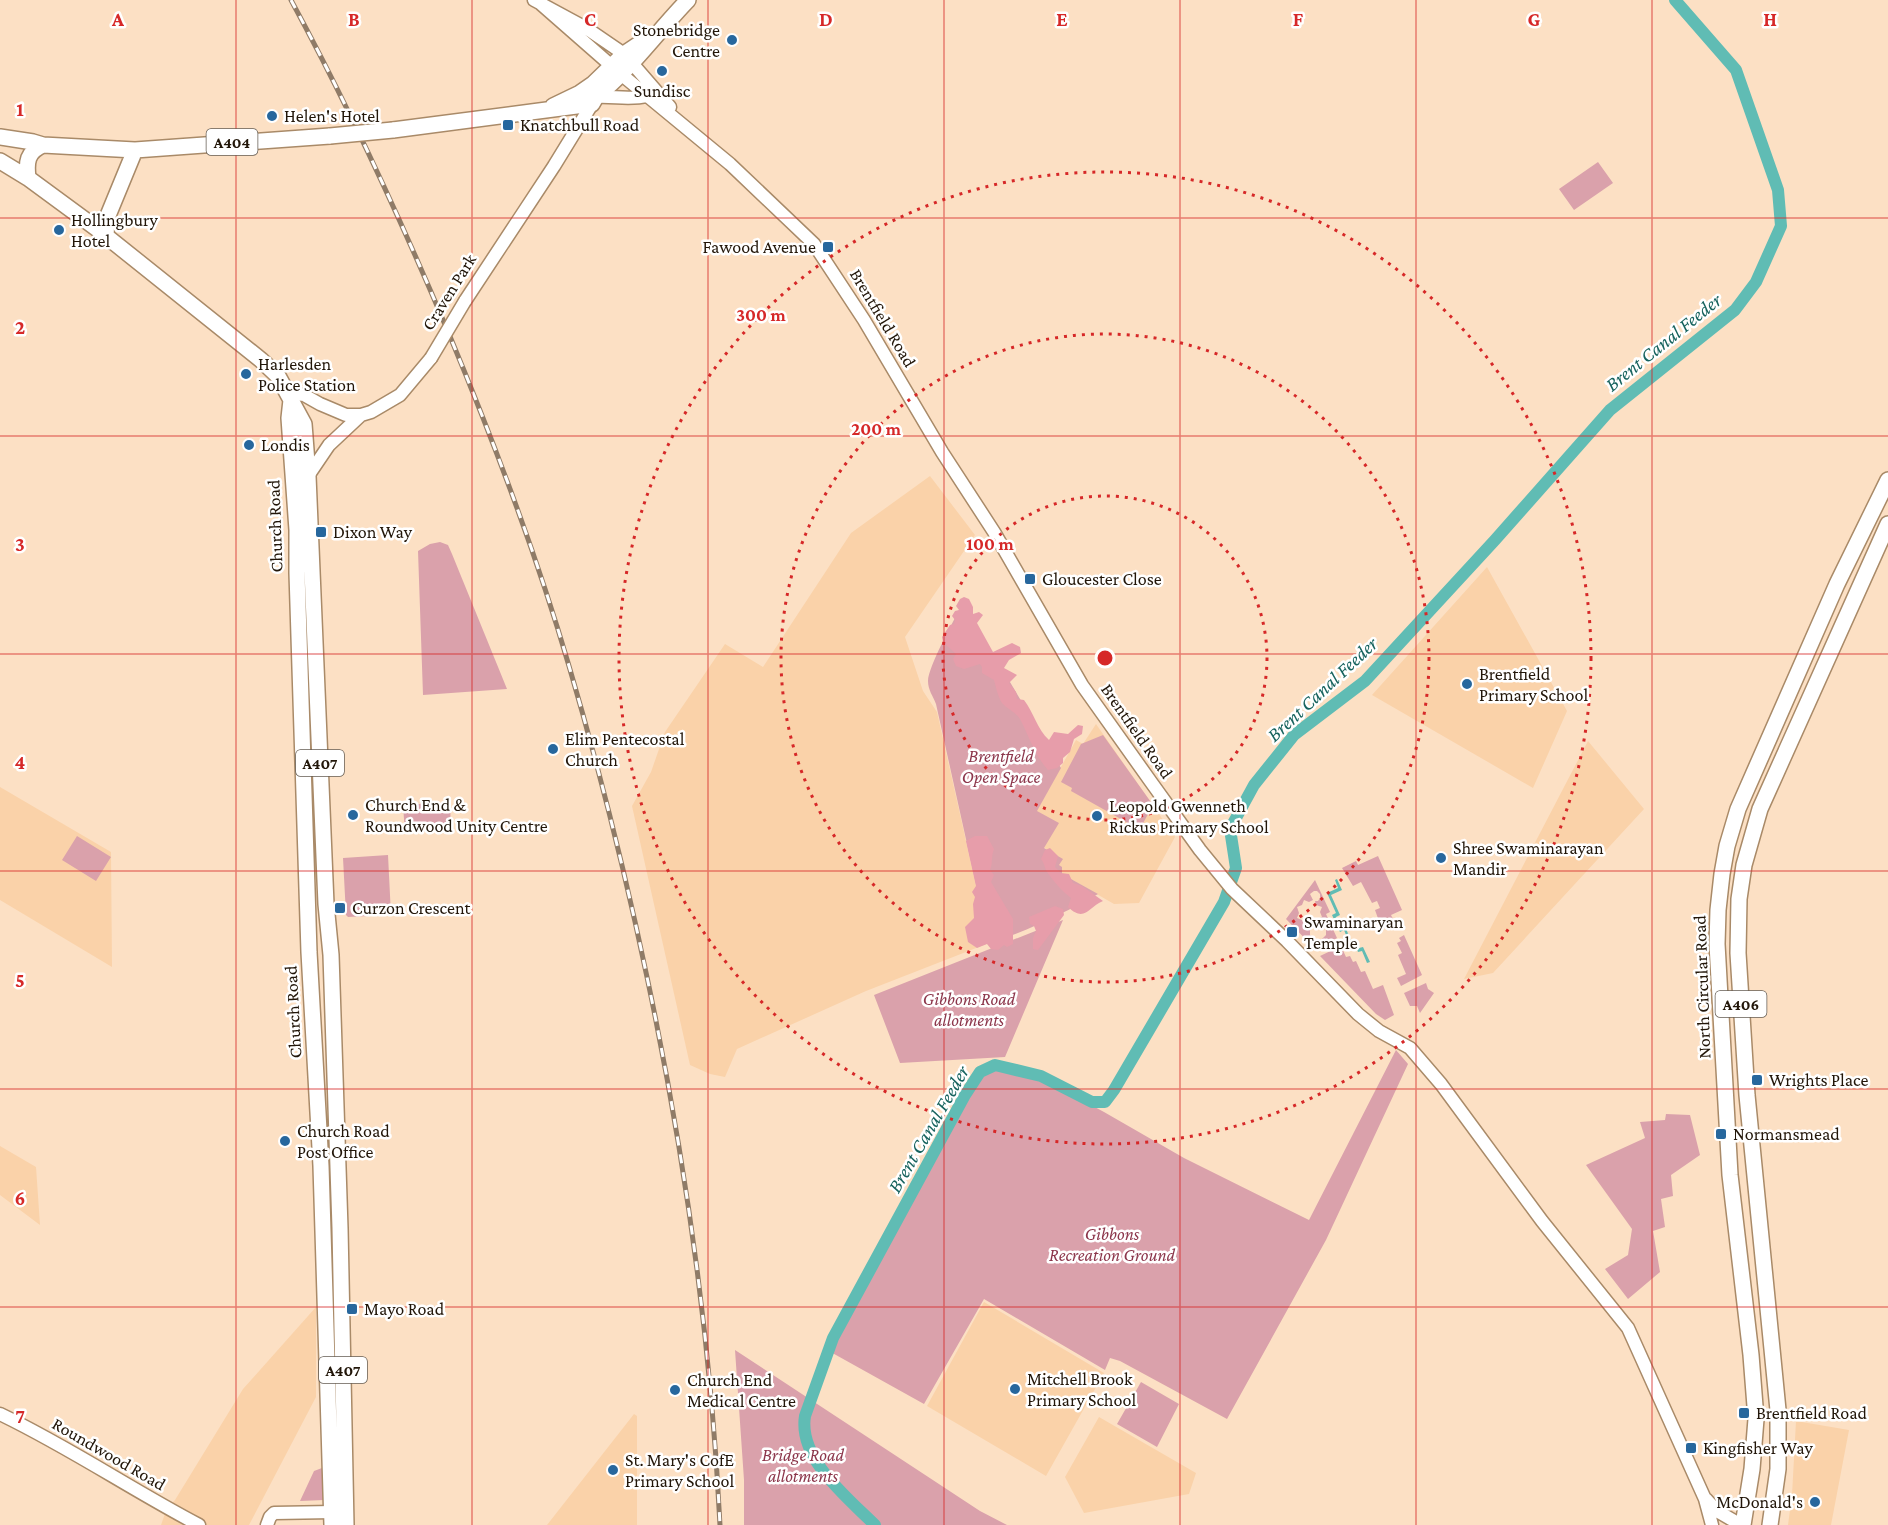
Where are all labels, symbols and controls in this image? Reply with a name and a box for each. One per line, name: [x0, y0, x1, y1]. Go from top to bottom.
text: A: [111, 8, 125, 30]
text: B: [348, 8, 360, 30]
text: C: [584, 8, 596, 30]
text: D: [819, 8, 833, 30]
text: E: [1056, 8, 1068, 30]
text: F: [1293, 8, 1304, 30]
text: G: [1528, 8, 1541, 30]
text: H: [1763, 8, 1777, 30]
place label: Stonebridge Centre: [633, 20, 720, 61]
marker: Stonebridge Centre: [725, 33, 739, 47]
marker: Sundisc: [655, 64, 669, 78]
place label: Sundisc: [634, 81, 691, 101]
text: 1: [16, 98, 24, 120]
place label: Helen's Hotel: [284, 106, 380, 126]
marker: Helen's Hotel: [265, 109, 279, 123]
place label: Knatchbull Road: [520, 115, 640, 135]
marker: Knatchbull Road: [501, 118, 515, 132]
road number: A404: [206, 129, 258, 155]
place label: Hollingbury Hotel: [71, 210, 159, 251]
marker: Hollingbury Hotel: [52, 223, 66, 237]
place label: Fawood Avenue: [702, 237, 816, 257]
marker: Fawood Avenue: [821, 240, 835, 254]
street label: Craven Park: [418, 250, 480, 334]
street label: Brentfield Road: [846, 265, 920, 371]
water label: Brent Canal Feeder: [1601, 288, 1726, 395]
text: 300 m: [736, 305, 786, 325]
text: 2: [15, 316, 25, 338]
place label: Harlesden Police Station: [258, 354, 356, 395]
marker: Harlesden Police Station: [239, 367, 253, 381]
text: 200 m: [851, 419, 902, 439]
place label: Londis: [261, 435, 310, 455]
marker: Londis: [242, 438, 256, 452]
street label: Church Road: [263, 479, 287, 573]
place label: Dixon Way: [333, 522, 413, 542]
marker: Dixon Way: [314, 525, 328, 539]
text: 3: [15, 533, 25, 555]
text: 100 m: [966, 534, 1014, 554]
place label: Gloucester Close: [1042, 569, 1162, 589]
marker: Gloucester Close: [1023, 572, 1037, 586]
water label: Brent Canal Feeder: [1262, 632, 1382, 746]
centre of rings: [1095, 648, 1115, 668]
place label: Brentfield Primary School: [1479, 664, 1588, 705]
marker: Brentfield Primary School: [1460, 677, 1474, 691]
street label: Brentfield Road: [1097, 680, 1177, 783]
place label: Elim Pentecostal Church: [565, 729, 685, 770]
marker: Elim Pentecostal Church: [546, 742, 560, 756]
park label: Brentfield Open Space: [962, 746, 1040, 787]
road number: A407: [296, 750, 344, 776]
text: 4: [15, 751, 26, 773]
place label: Church End & Roundwood Unity Centre: [365, 795, 548, 836]
place label: Leopold Gwenneth Rickus Primary School: [1109, 796, 1269, 837]
marker: Church End & Roundwood Unity Centre: [346, 808, 360, 822]
marker: Leopold Gwenneth Rickus Primary School: [1090, 809, 1104, 823]
place label: Shree Swaminarayan Mandir: [1453, 838, 1604, 879]
marker: Shree Swaminarayan Mandir: [1434, 851, 1448, 865]
place label: Curzon Crescent: [352, 898, 472, 918]
marker: Curzon Crescent: [333, 901, 347, 915]
place label: Swaminaryan Temple: [1304, 912, 1404, 953]
street label: North Circular Road: [1689, 914, 1715, 1059]
marker: Swaminaryan Temple: [1285, 925, 1299, 939]
street label: Church Road: [281, 965, 305, 1059]
text: 5: [15, 969, 25, 991]
park label: Gibbons Road allotments: [923, 989, 1016, 1030]
road number: A406: [1716, 991, 1766, 1017]
water label: Brent Canal Feeder: [883, 1061, 974, 1196]
place label: Wrights Place: [1769, 1070, 1868, 1090]
marker: Wrights Place: [1750, 1073, 1764, 1087]
place label: Church Road Post Office: [297, 1121, 390, 1162]
place label: Normansmead: [1733, 1124, 1840, 1144]
marker: Normansmead: [1714, 1127, 1728, 1141]
marker: Church Road Post Office: [278, 1134, 292, 1148]
text: 6: [15, 1187, 25, 1209]
park label: Gibbons Recreation Ground: [1049, 1224, 1176, 1265]
place label: Mayo Road: [364, 1299, 445, 1319]
marker: Mayo Road: [345, 1302, 359, 1316]
road number: A407: [319, 1357, 367, 1383]
place label: Mitchell Brook Primary School: [1027, 1369, 1136, 1410]
place label: Church End Medical Centre: [687, 1370, 796, 1411]
marker: Mitchell Brook Primary School: [1008, 1382, 1022, 1396]
marker: Church End Medical Centre: [668, 1383, 682, 1397]
place label: Brentfield Road: [1756, 1403, 1868, 1423]
text: 7: [15, 1405, 25, 1427]
marker: Brentfield Road: [1737, 1406, 1751, 1420]
street label: Roundwood Road: [49, 1413, 170, 1495]
place label: Kingfisher Way: [1703, 1438, 1813, 1458]
marker: Kingfisher Way: [1684, 1441, 1698, 1455]
park label: Bridge Road allotments: [762, 1445, 845, 1486]
place label: St. Mary's CofE Primary School: [625, 1450, 734, 1491]
marker: St. Mary's CofE Primary School: [606, 1463, 620, 1477]
place label: McDonald's: [1716, 1492, 1803, 1512]
marker: McDonald's: [1808, 1495, 1822, 1509]

